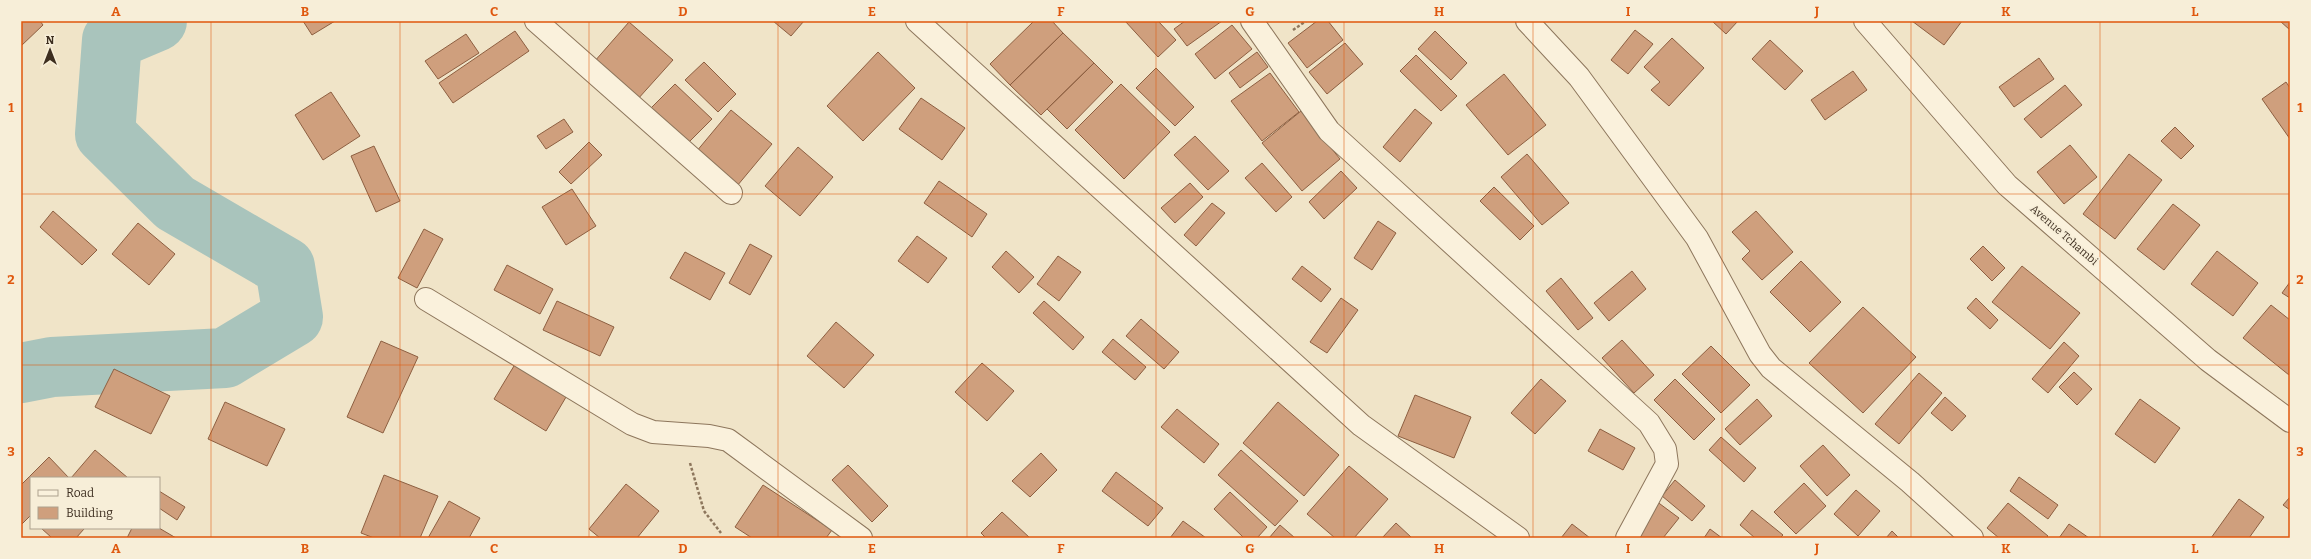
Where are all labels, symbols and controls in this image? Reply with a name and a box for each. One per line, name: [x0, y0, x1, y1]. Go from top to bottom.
text: A: [111, 4, 121, 19]
text: B: [301, 4, 309, 19]
text: C: [490, 4, 498, 19]
text: D: [678, 4, 688, 19]
text: E: [868, 4, 876, 19]
text: F: [1057, 4, 1065, 19]
text: G: [1245, 4, 1255, 19]
text: H: [1434, 4, 1444, 19]
text: I: [1626, 4, 1631, 19]
text: J: [1814, 4, 1820, 19]
text: K: [2001, 4, 2011, 19]
text: L: [2191, 4, 2199, 19]
north arrow: [30, 30, 70, 70]
text: N: [46, 34, 55, 47]
text: 1: [8, 100, 14, 115]
text: 1: [2297, 100, 2303, 115]
street label: Avenue Tchambi: [2028, 202, 2101, 268]
text: 2: [7, 272, 15, 287]
text: 2: [2296, 272, 2304, 287]
text: 3: [7, 444, 15, 459]
text: 3: [2296, 444, 2304, 459]
legend: [30, 477, 160, 529]
text: Road: [66, 486, 94, 500]
text: Building: [66, 506, 113, 520]
text: A: [111, 541, 121, 556]
text: B: [301, 541, 309, 556]
text: C: [490, 541, 498, 556]
text: D: [678, 541, 688, 556]
text: E: [868, 541, 876, 556]
text: F: [1057, 541, 1065, 556]
text: G: [1245, 541, 1255, 556]
text: H: [1434, 541, 1444, 556]
text: I: [1626, 541, 1631, 556]
text: J: [1814, 541, 1820, 556]
text: K: [2001, 541, 2011, 556]
text: L: [2191, 541, 2199, 556]

